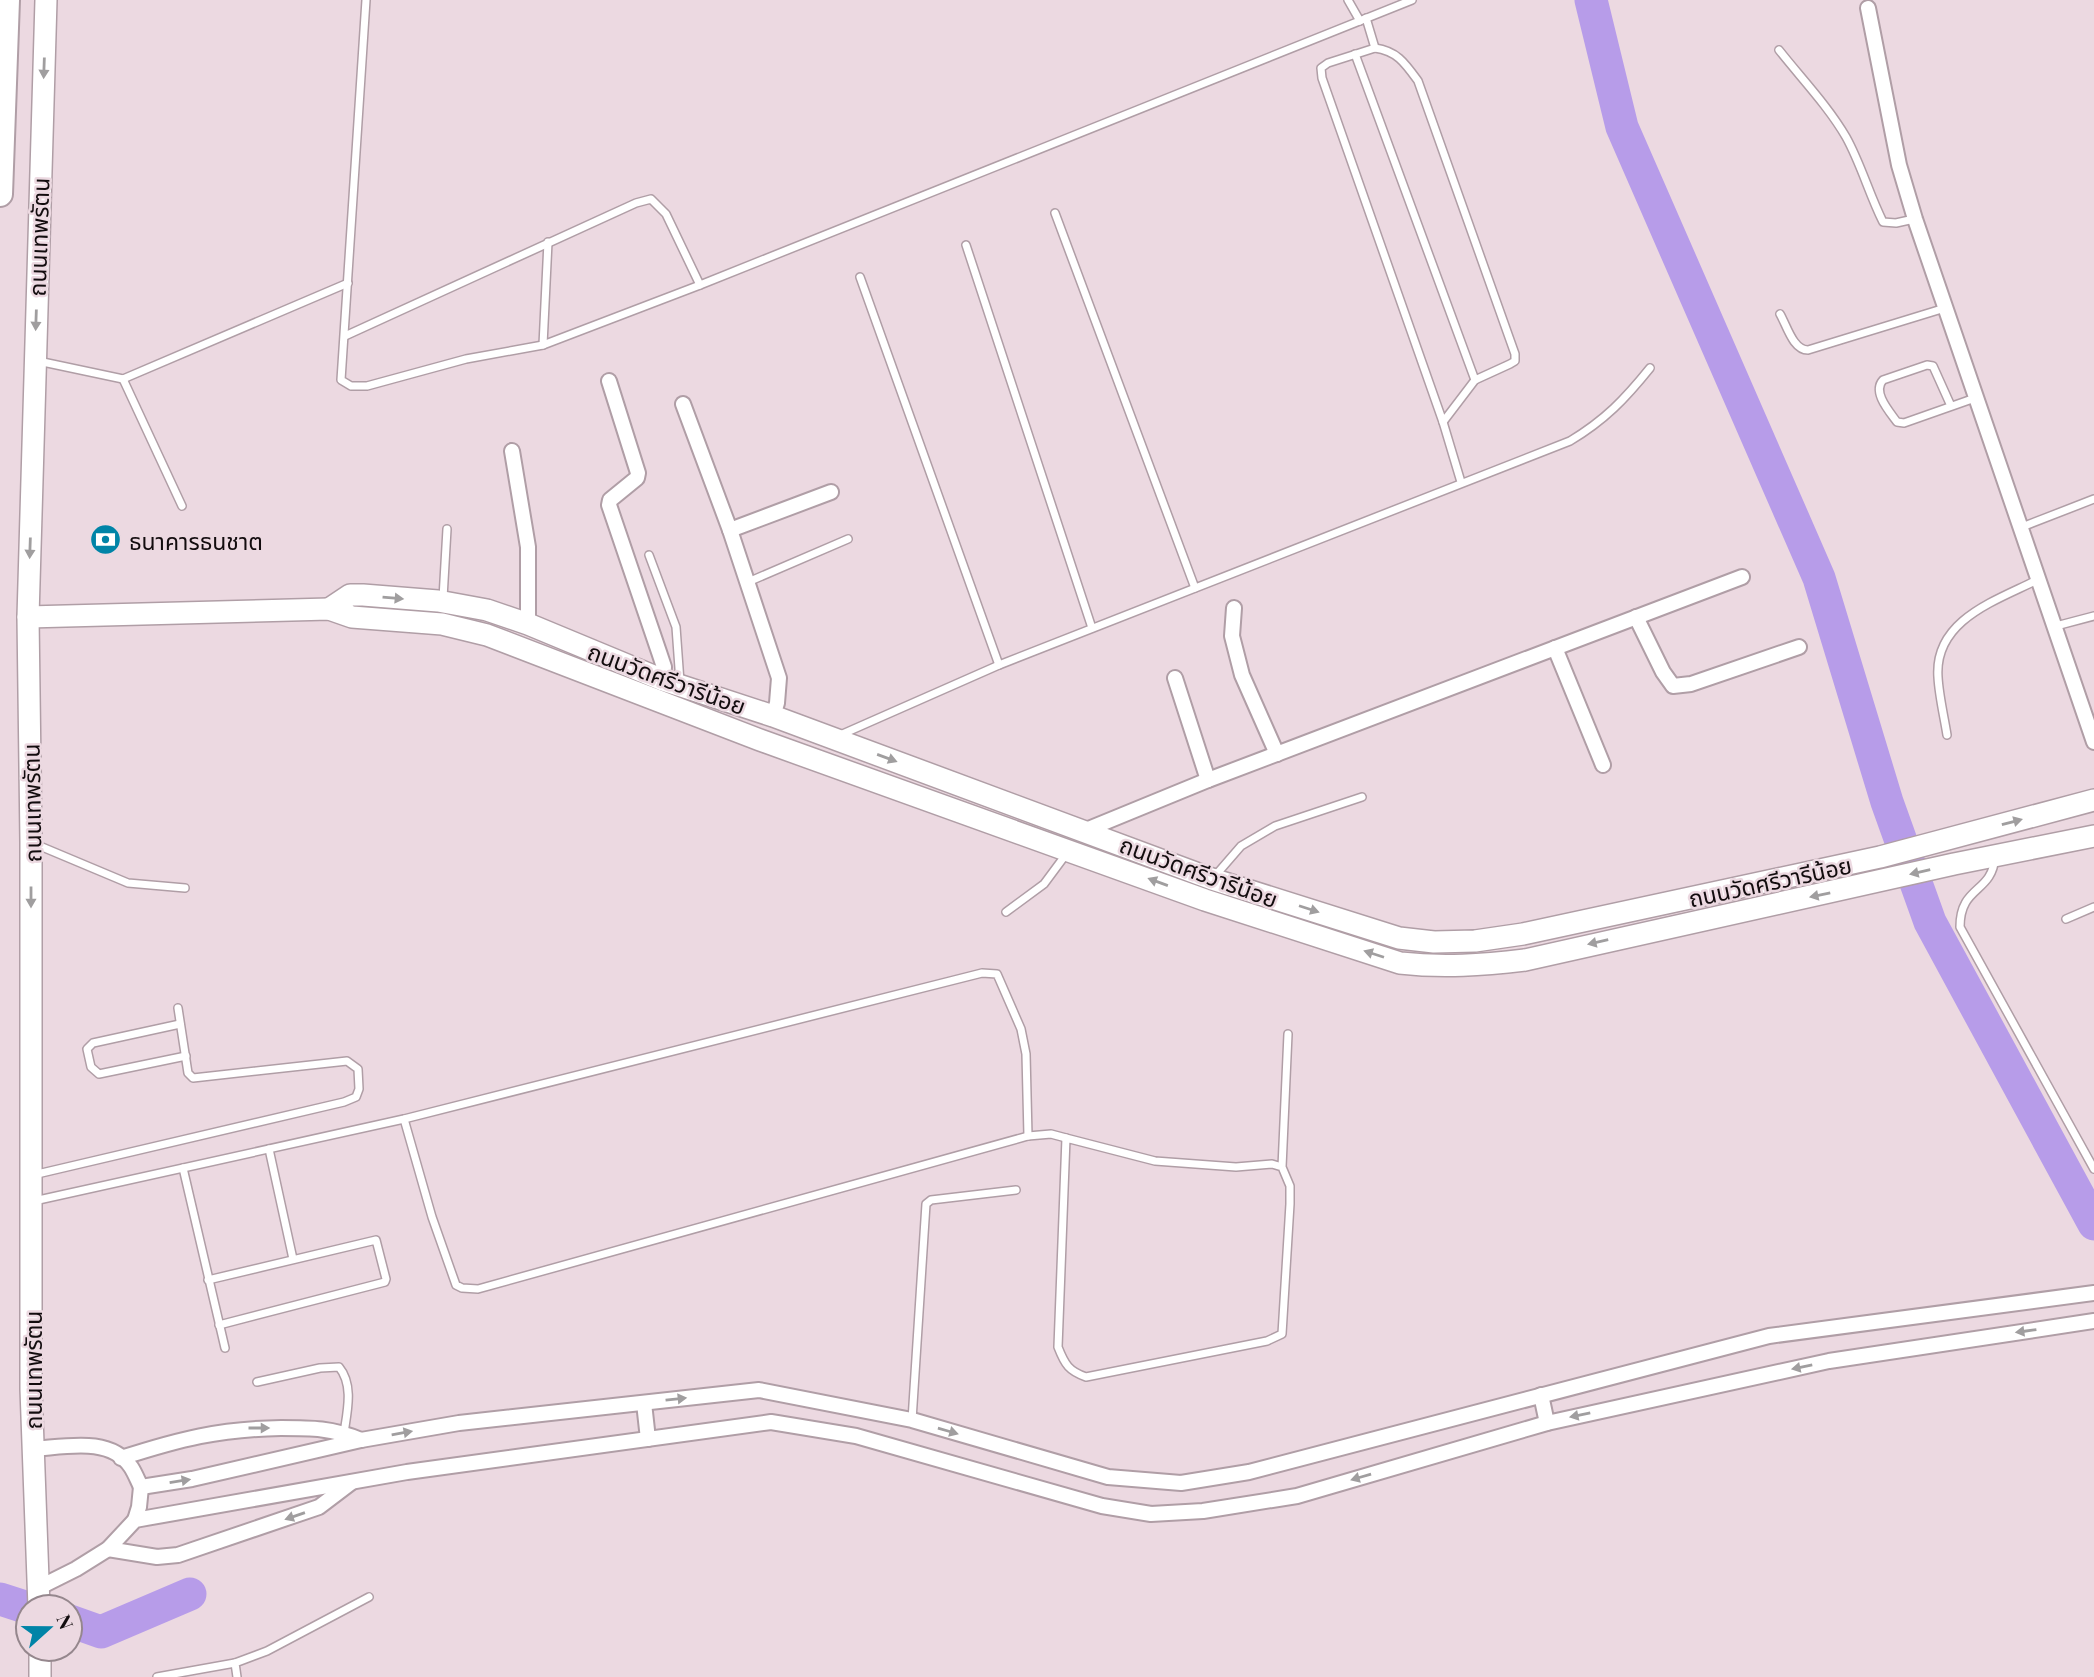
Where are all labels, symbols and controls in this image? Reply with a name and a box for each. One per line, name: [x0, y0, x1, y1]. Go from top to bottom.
one-way arrow: [38, 57, 49, 79]
street label: ถนนเทพรัตน: [20, 177, 56, 297]
one-way arrow: [30, 309, 42, 331]
bank icon: ธนาคารธนชาต: [89, 523, 123, 557]
place label: ธนาคารธนชาต: [129, 525, 263, 556]
one-way arrow: [24, 537, 35, 559]
one-way arrow: [382, 593, 404, 604]
street label: ถนนวัดศรีวารีน้อย: [584, 635, 750, 721]
street label: ถนนเทพรัตน: [14, 743, 48, 863]
one-way arrow: [876, 753, 897, 764]
one-way arrow: [2001, 816, 2023, 827]
street label: ถนนวัดศรีวารีน้อย: [1116, 828, 1282, 914]
street label: ถนนวัดศรีวารีน้อย: [1686, 849, 1854, 913]
one-way arrow: [1909, 867, 1931, 878]
one-way arrow: [1148, 877, 1169, 888]
one-way arrow: [26, 887, 37, 909]
one-way arrow: [1809, 889, 1831, 900]
one-way arrow: [1298, 905, 1319, 915]
one-way arrow: [1587, 937, 1609, 948]
one-way arrow: [1364, 948, 1385, 959]
street label: ถนนเทพรัตน: [17, 1311, 48, 1429]
one-way arrow: [2015, 1326, 2037, 1337]
one-way arrow: [1791, 1361, 1813, 1372]
one-way arrow: [665, 1394, 687, 1405]
one-way arrow: [1569, 1410, 1591, 1421]
one-way arrow: [248, 1422, 270, 1434]
one-way arrow: [937, 1426, 958, 1436]
one-way arrow: [391, 1427, 413, 1438]
one-way arrow: [1350, 1473, 1371, 1483]
one-way arrow: [169, 1475, 191, 1486]
one-way arrow: [284, 1511, 305, 1522]
north arrow: [14, 1593, 84, 1663]
text: N: [51, 1610, 80, 1633]

